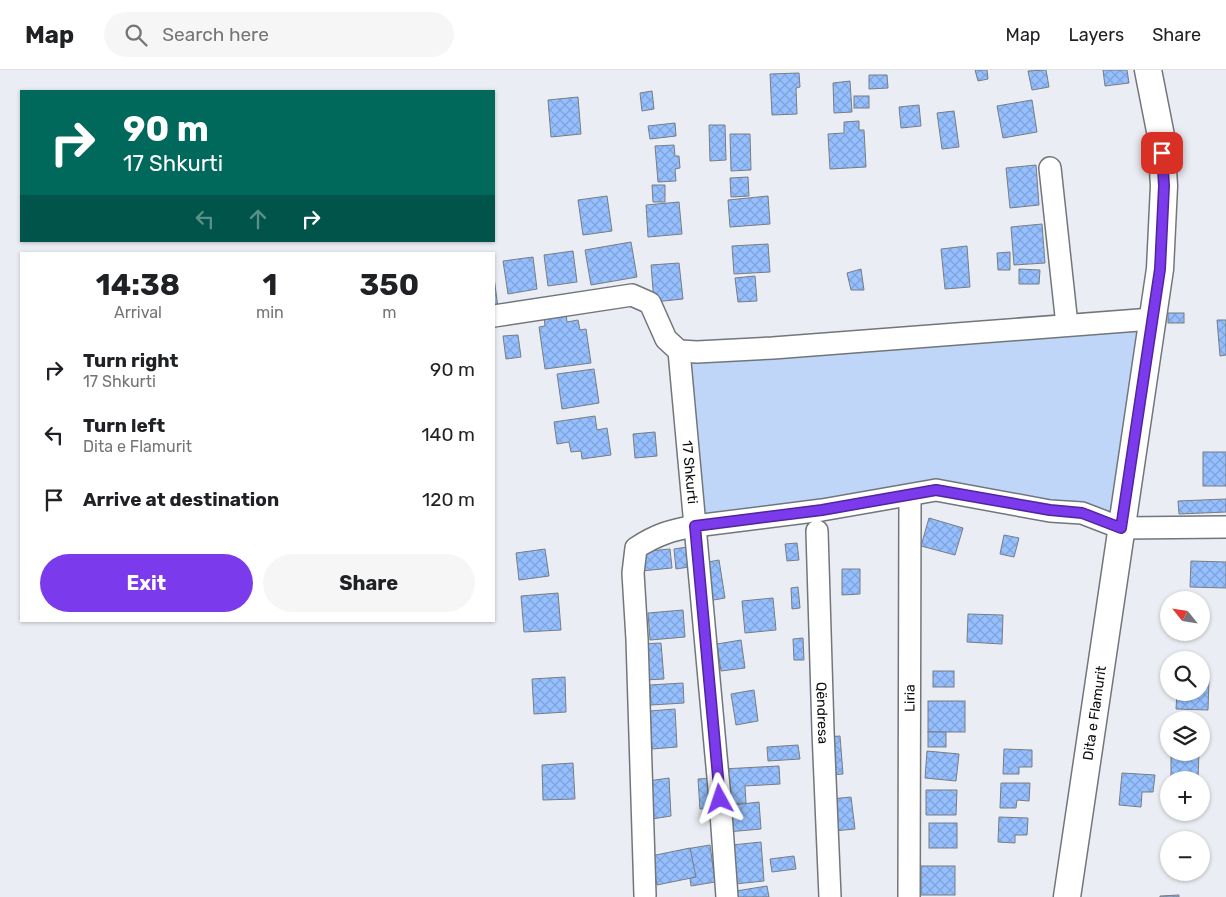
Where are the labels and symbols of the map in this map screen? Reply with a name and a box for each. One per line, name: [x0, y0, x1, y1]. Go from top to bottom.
pin: [1141, 132, 1183, 174]
street label: 17 Shkurti: [678, 440, 701, 505]
north arrow: [1160, 591, 1210, 641]
street label: Dita e Flamurit: [1079, 664, 1110, 762]
street label: Qëndresa: [813, 682, 832, 744]
street label: Liria: [901, 684, 919, 712]
position arrow: [693, 772, 745, 824]

